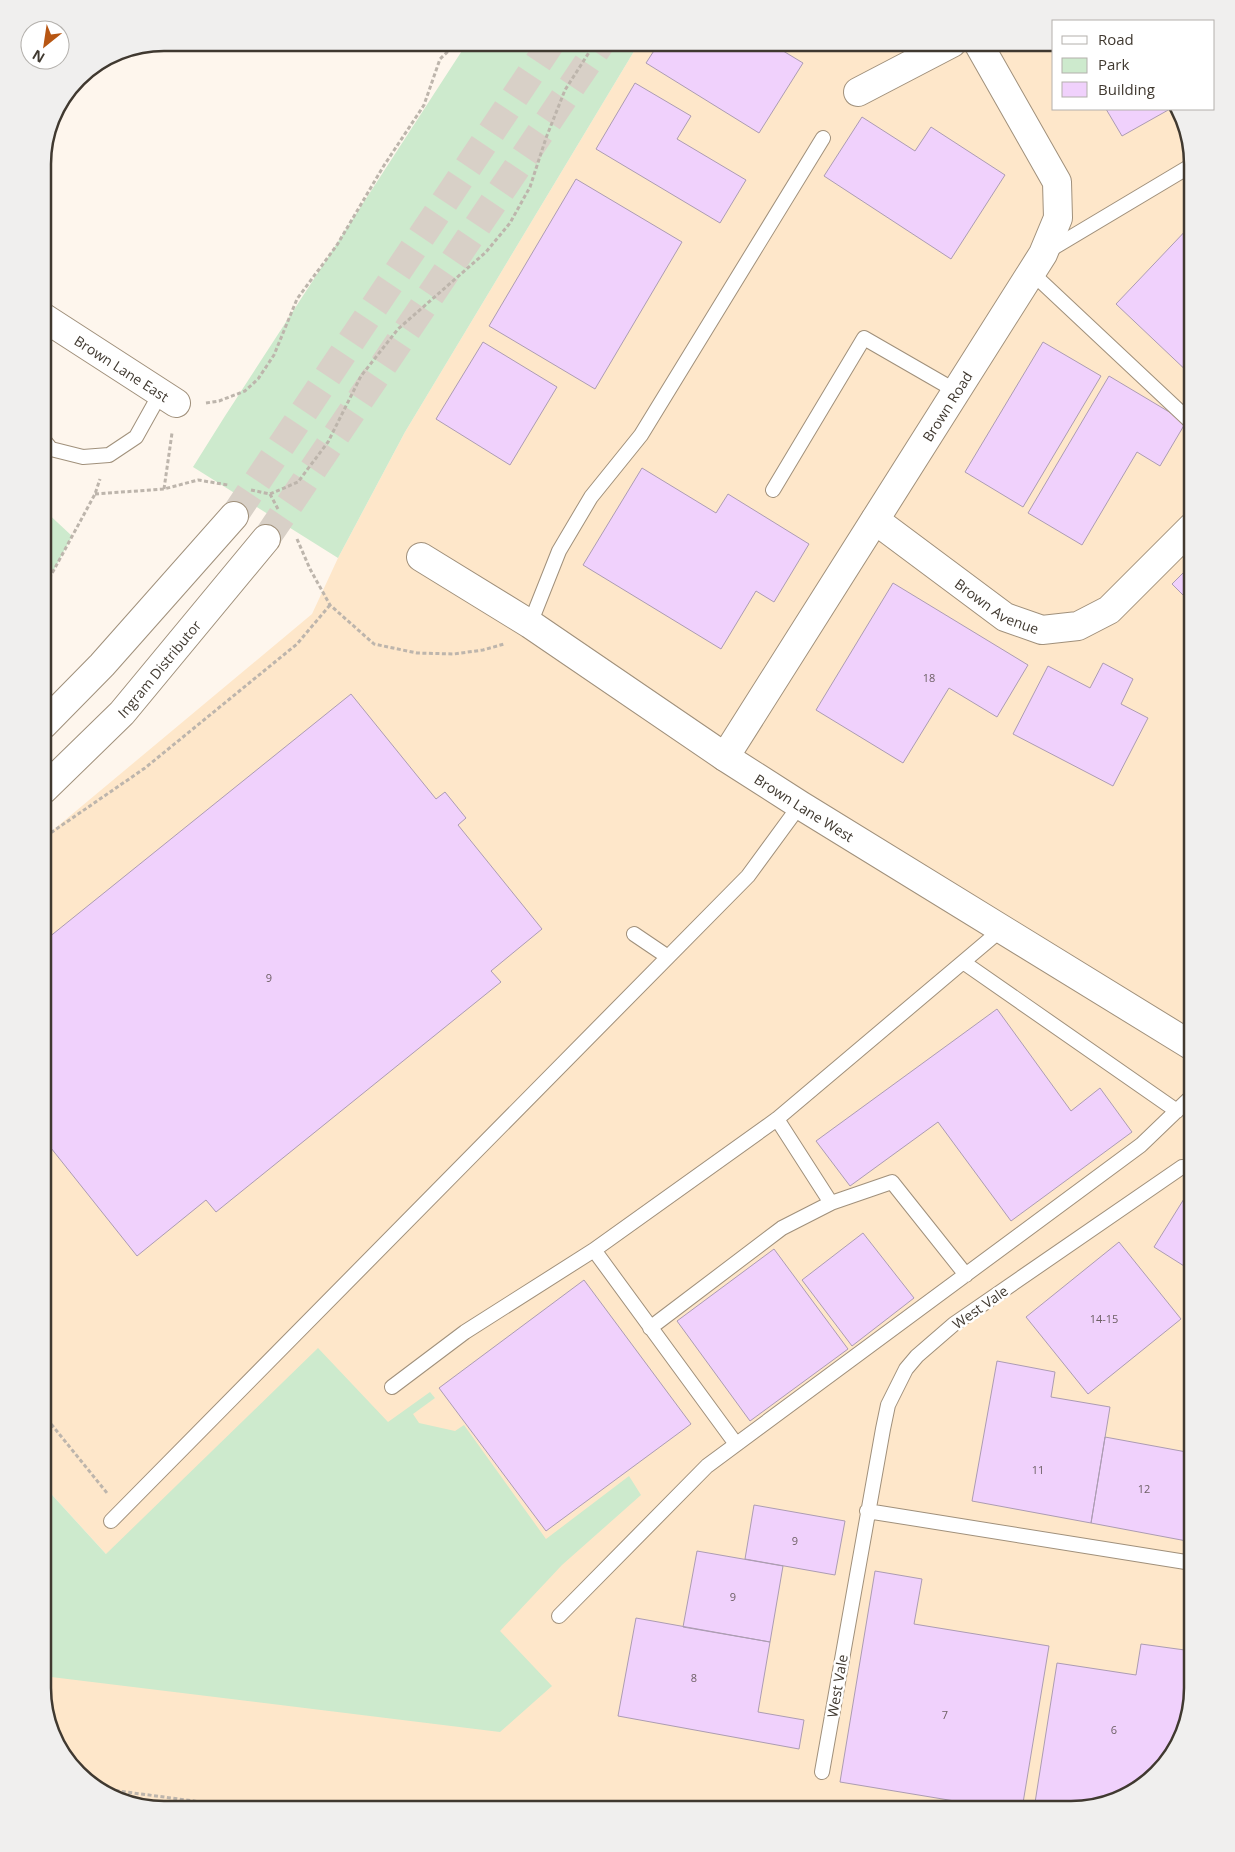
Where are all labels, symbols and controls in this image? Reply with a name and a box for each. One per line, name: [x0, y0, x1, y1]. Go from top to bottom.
north arrow: [20, 20, 70, 70]
legend: [1052, 20, 1215, 110]
text: Road: [1098, 29, 1134, 49]
text: N: [29, 46, 48, 68]
text: Park: [1098, 54, 1129, 74]
text: Building: [1098, 79, 1155, 99]
street label: Brown Lane East: [71, 331, 173, 406]
street label: Brown Road: [917, 367, 976, 445]
street label: Brown Avenue: [951, 574, 1042, 638]
street label: Ingram Distributor: [113, 616, 205, 722]
house number: 18: [923, 670, 935, 685]
street label: Brown Lane West: [751, 769, 858, 846]
house number: 9: [266, 970, 272, 985]
street label: West Vale: [948, 1281, 1012, 1333]
house number: 14-15: [1090, 1311, 1118, 1326]
house number: 11: [1032, 1462, 1044, 1477]
house number: 12: [1138, 1481, 1150, 1496]
house number: 9: [792, 1533, 798, 1548]
house number: 9: [730, 1589, 736, 1604]
street label: West Vale: [822, 1653, 852, 1719]
house number: 8: [691, 1670, 697, 1685]
house number: 7: [942, 1707, 948, 1722]
house number: 6: [1111, 1722, 1117, 1737]

